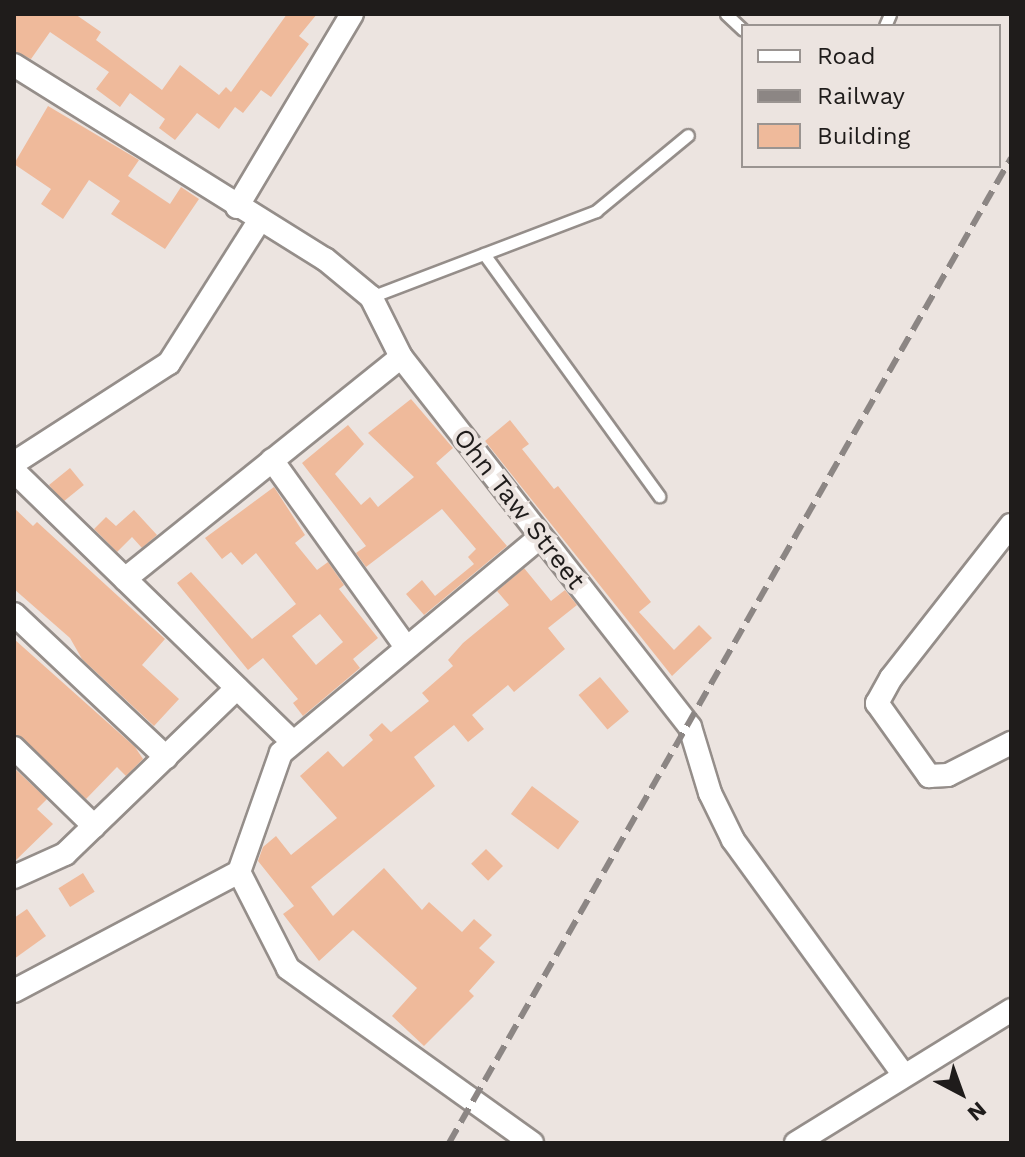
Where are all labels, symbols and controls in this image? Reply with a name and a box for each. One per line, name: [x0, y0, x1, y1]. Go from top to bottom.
legend: [741, 24, 1001, 168]
text: Road: [817, 42, 876, 70]
text: Railway: [817, 82, 905, 110]
text: Building: [817, 122, 910, 150]
street label: Ohn Taw Street: [446, 422, 592, 596]
north arrow: [921, 1053, 1001, 1133]
text: N: [963, 1097, 991, 1126]

